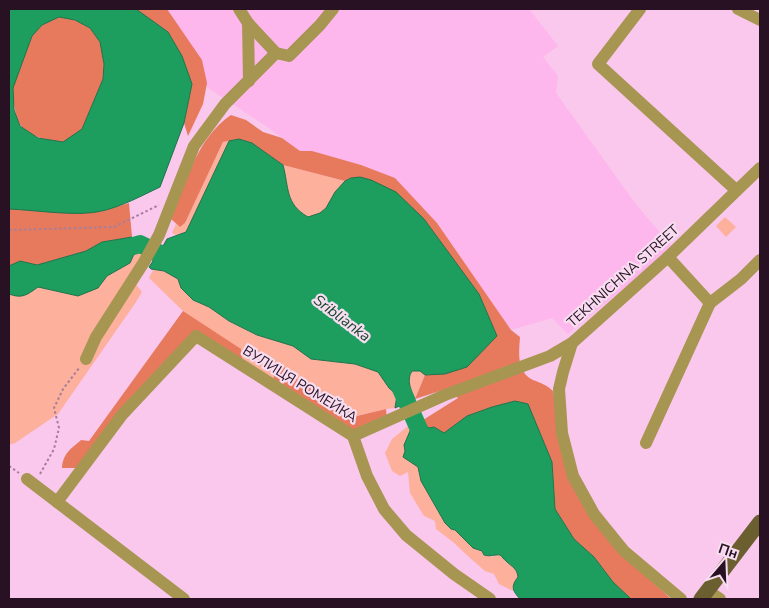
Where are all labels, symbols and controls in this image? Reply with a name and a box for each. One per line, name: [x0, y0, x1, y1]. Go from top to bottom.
street label: TEKHNICHNA STREET: [563, 220, 684, 332]
water label: Sriblianka: [309, 290, 375, 346]
street label: ВУЛИЦЯ РОМЕЙКА: [239, 341, 361, 427]
north arrow: [699, 538, 749, 588]
text: Пн: [716, 539, 740, 563]

